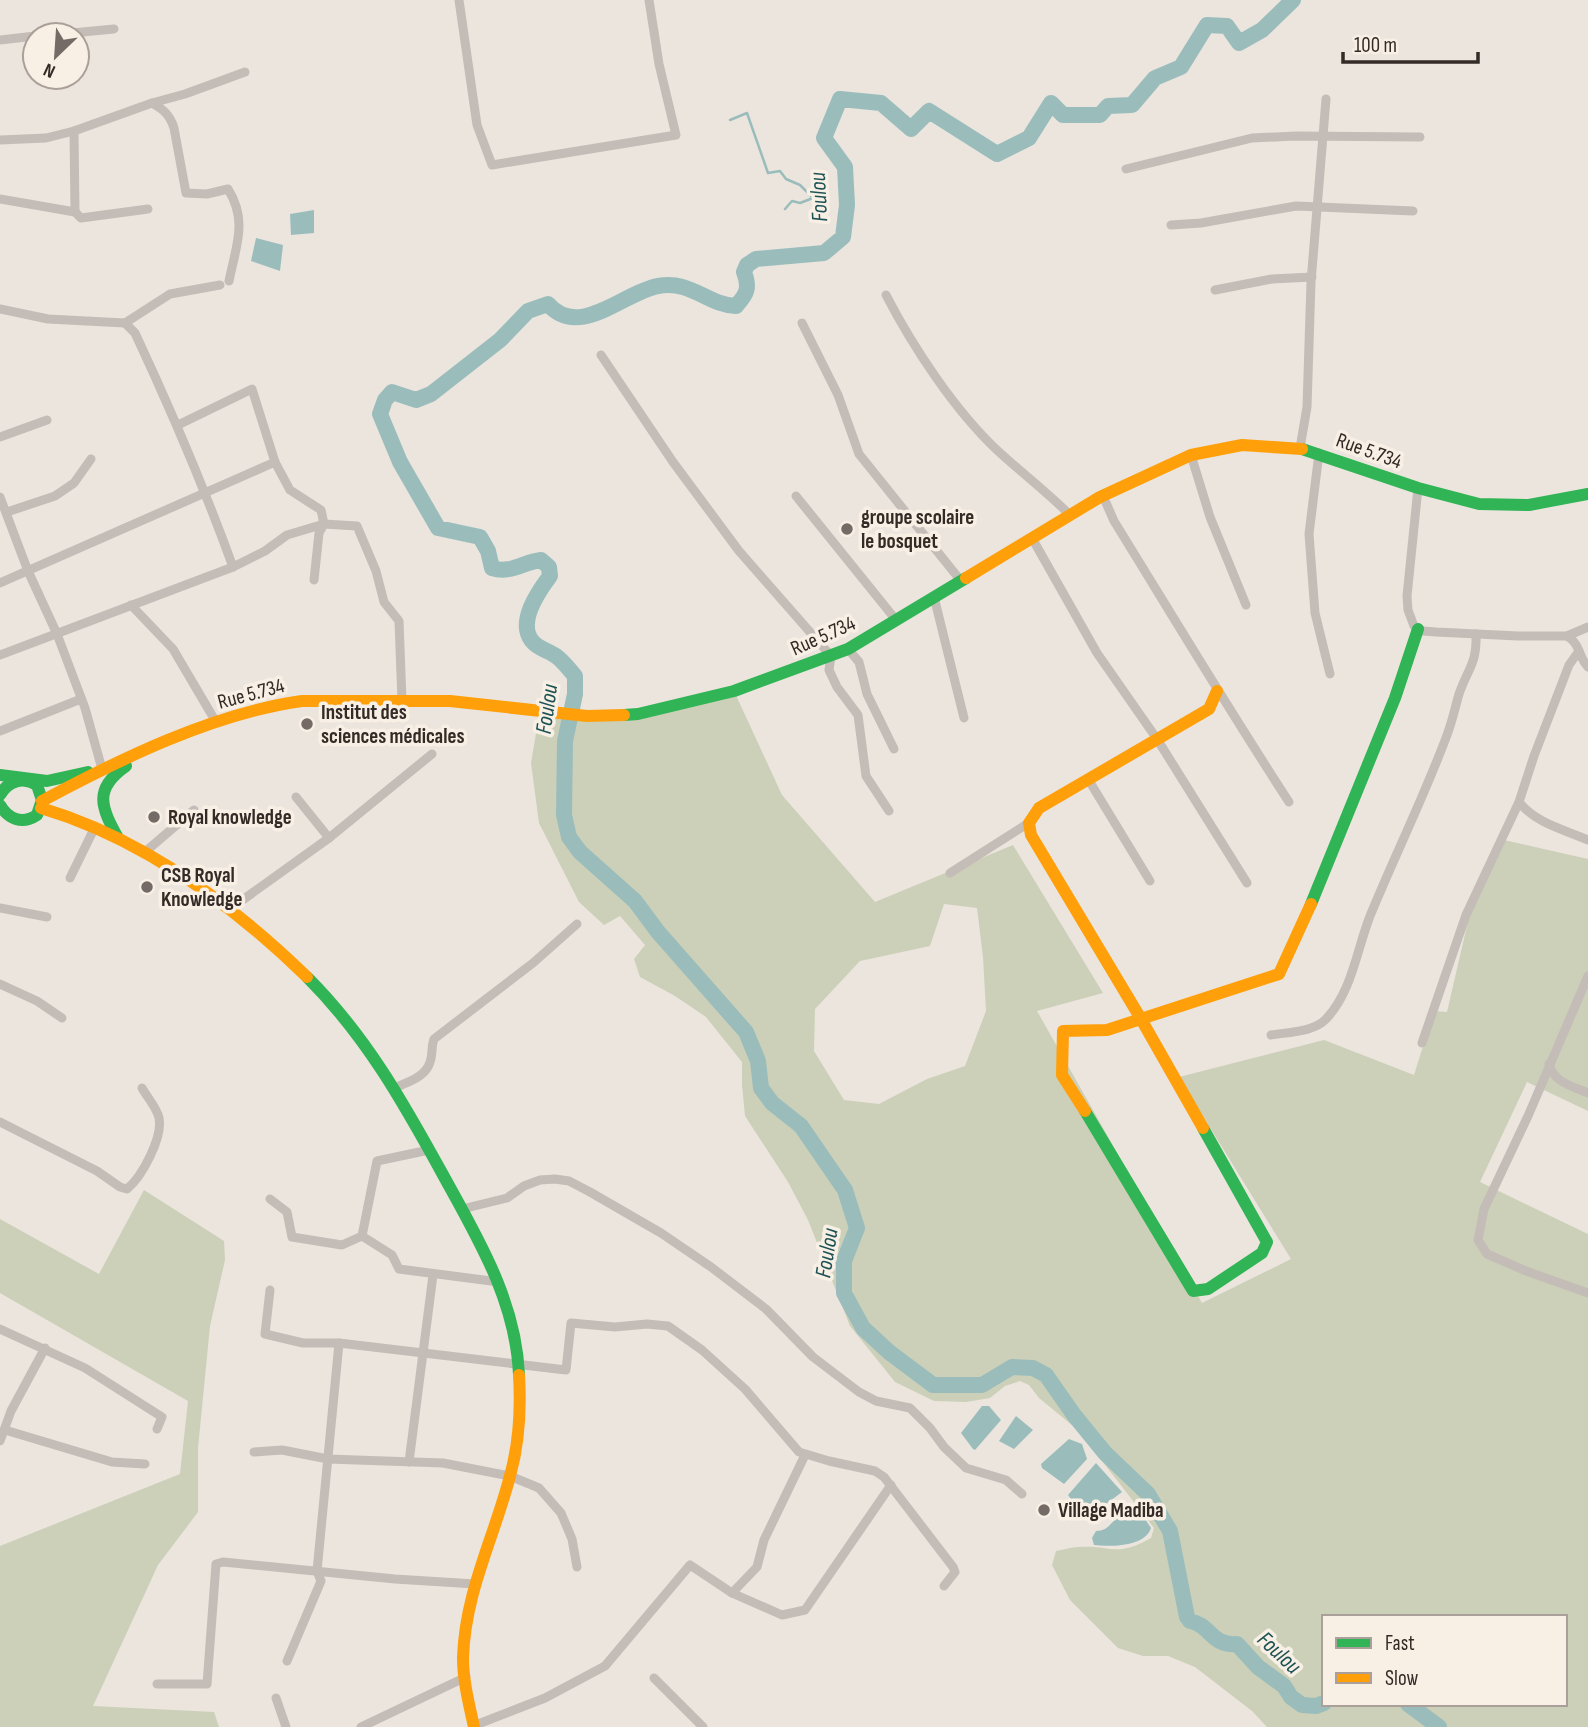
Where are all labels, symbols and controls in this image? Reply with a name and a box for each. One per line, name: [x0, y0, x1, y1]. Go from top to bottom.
north arrow: [21, 21, 91, 91]
scale bar: [1343, 21, 1478, 65]
text: 100 m: [1354, 33, 1397, 58]
text: N: [40, 57, 59, 83]
water label: Foulou: [804, 171, 834, 223]
street label: Rue 5.734: [1333, 428, 1405, 474]
place label: groupe scolaire le bosquet: [861, 505, 974, 554]
marker: groupe scolaire le bosquet: [839, 521, 855, 537]
street label: Rue 5.734: [787, 611, 859, 661]
street label: Rue 5.734: [215, 673, 287, 715]
water label: Foulou: [530, 682, 564, 736]
place label: Institut des sciences médicales: [321, 700, 465, 749]
marker: Institut des sciences médicales: [299, 716, 315, 732]
place label: Royal knowledge: [168, 805, 292, 830]
marker: Royal knowledge: [146, 809, 162, 825]
place label: CSB Royal Knowledge: [161, 863, 242, 912]
marker: CSB Royal Knowledge: [139, 879, 155, 895]
water label: Foulou: [809, 1226, 845, 1280]
place label: Village Madiba: [1058, 1498, 1164, 1523]
marker: Village Madiba: [1036, 1502, 1052, 1518]
legend: [1322, 1615, 1567, 1706]
water label: Foulou: [1251, 1626, 1307, 1681]
text: Fast: [1385, 1631, 1415, 1656]
text: Slow: [1385, 1666, 1419, 1691]

